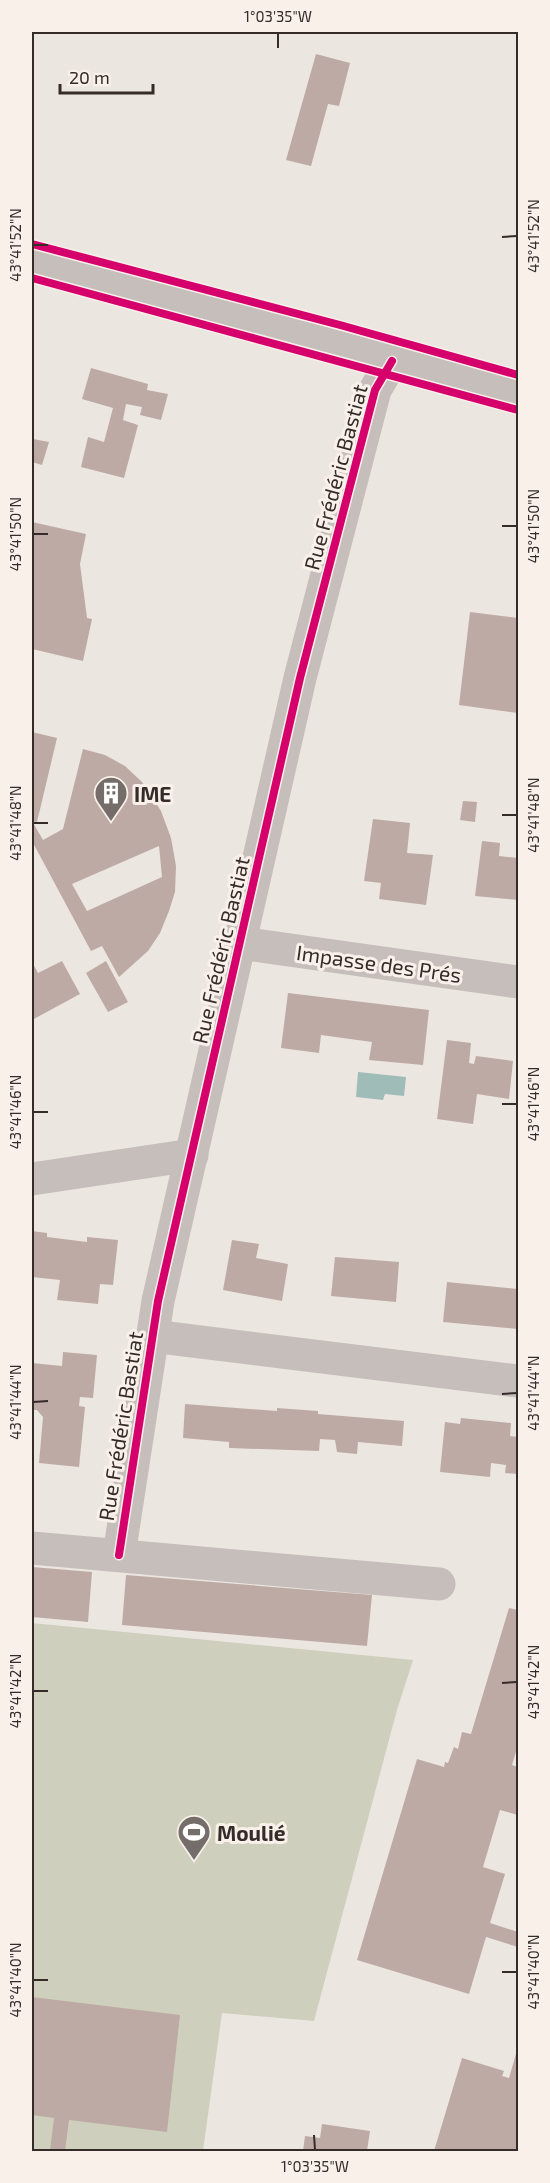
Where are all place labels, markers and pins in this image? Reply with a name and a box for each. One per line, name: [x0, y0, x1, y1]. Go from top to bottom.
building icon: IME: [93, 775, 129, 822]
place label: IME: [134, 781, 172, 806]
sports icon: Moulié: [176, 1814, 212, 1861]
place label: Moulié: [217, 1820, 286, 1845]

